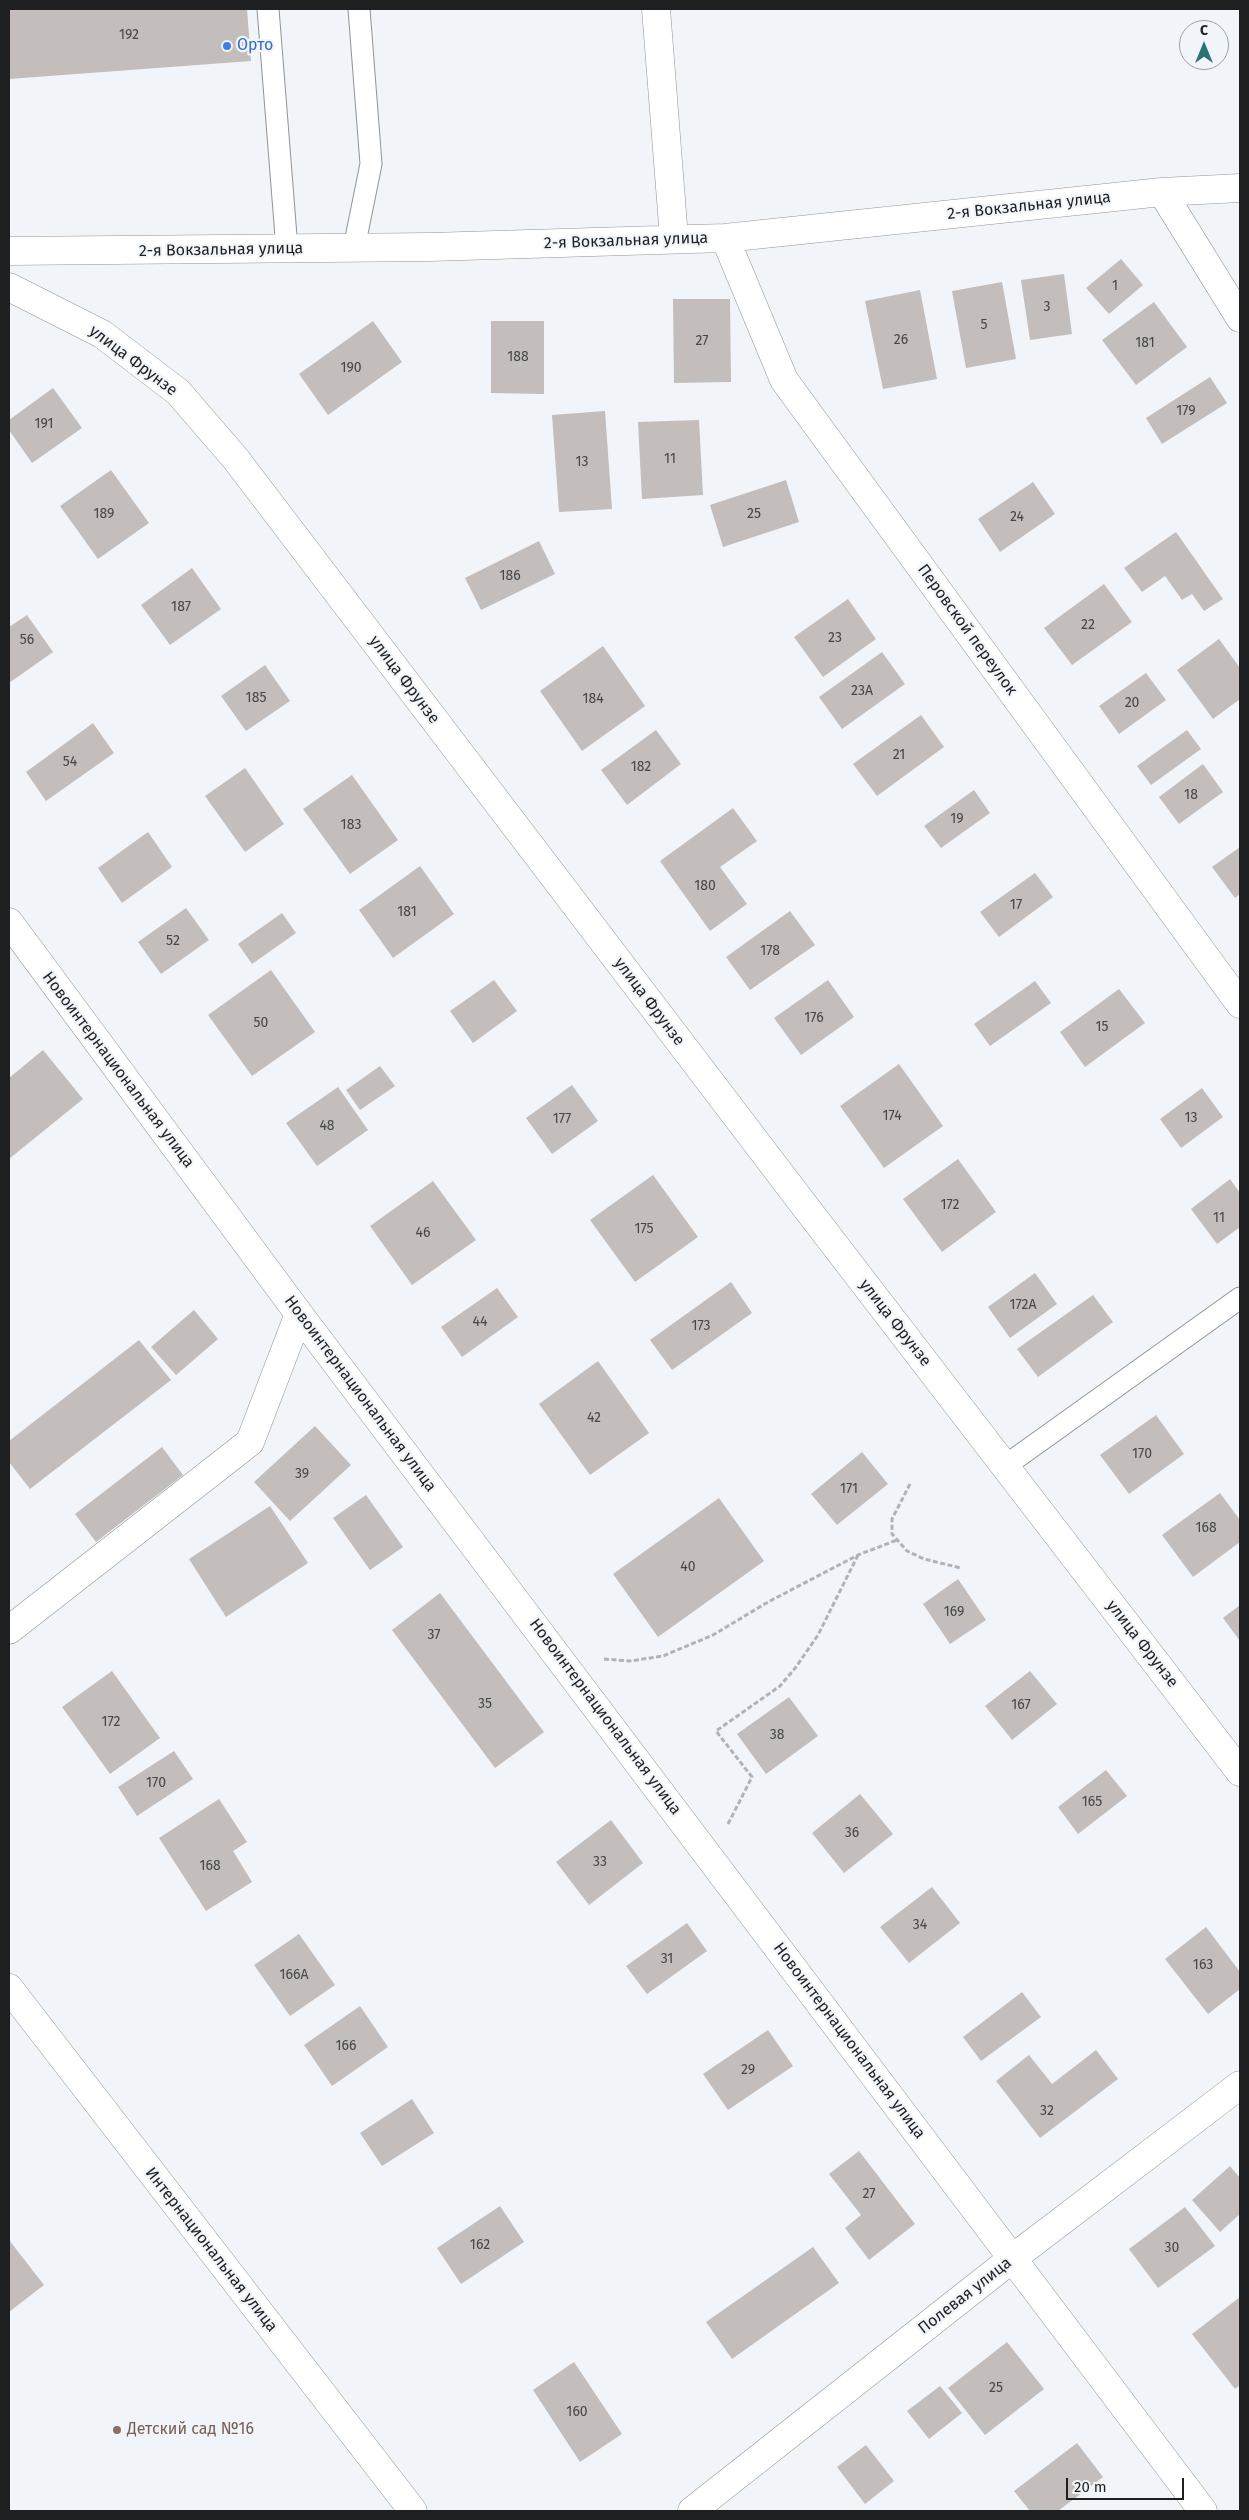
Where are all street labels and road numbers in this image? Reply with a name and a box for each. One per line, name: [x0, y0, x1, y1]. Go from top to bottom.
street label: 2-я Вокзальная улица: [946, 188, 1112, 224]
street label: 2-я Вокзальная улица: [544, 229, 708, 253]
street label: 2-я Вокзальная улица: [139, 239, 303, 261]
street label: улица Фрунзе: [85, 322, 181, 400]
street label: Перовской переулок: [913, 561, 1021, 699]
street label: улица Фрунзе: [365, 632, 443, 728]
street label: улица Фрунзе: [610, 954, 688, 1050]
street label: Новоинтернациональная улица: [38, 968, 198, 1172]
street label: улица Фрунзе: [855, 1276, 935, 1370]
street label: Новоинтернациональная улица: [280, 1292, 440, 1496]
street label: улица Фрунзе: [1102, 1597, 1182, 1691]
street label: Новоинтернациональная улица: [525, 1615, 685, 1819]
street label: Новоинтернациональная улица: [769, 1939, 929, 2143]
street label: Интернациональная улица: [141, 2164, 281, 2336]
street label: Полевая улица: [915, 2254, 1015, 2338]

